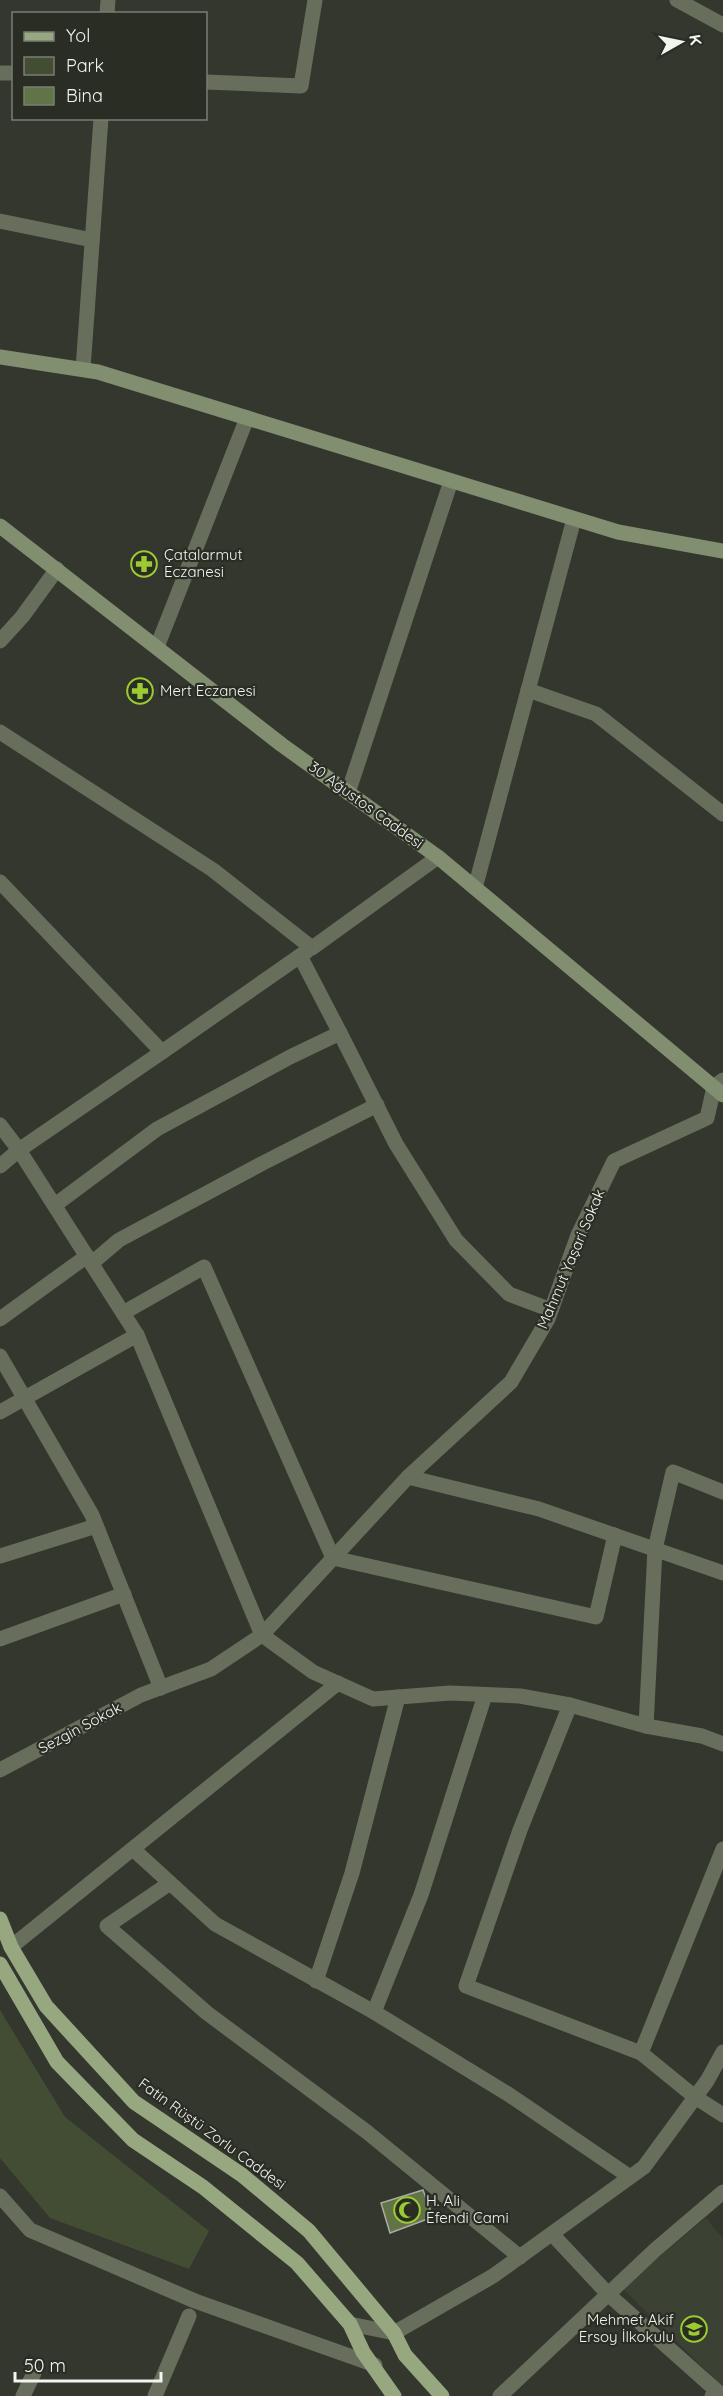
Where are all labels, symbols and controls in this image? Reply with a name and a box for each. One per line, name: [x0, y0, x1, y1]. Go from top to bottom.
legend: [12, 12, 207, 120]
north arrow: [651, 12, 711, 72]
text: Yol: [66, 24, 90, 47]
text: K: [685, 33, 707, 46]
text: Park: [66, 54, 104, 77]
text: Bina: [66, 84, 103, 107]
place label: Çatalarmut Eczanesi: [164, 545, 243, 581]
pharmacy icon: Çatalarmut Eczanesi: [129, 549, 159, 579]
pharmacy icon: Mert Eczanesi: [125, 676, 155, 706]
place label: Mert Eczanesi: [160, 681, 256, 700]
street label: 30 Ağustos Caddesi: [305, 757, 427, 852]
street label: Mahmut Yaşari Sokak: [532, 1186, 609, 1332]
street label: Sezgin Sokak: [35, 1698, 125, 1758]
street label: Fatin Rüştü Zorlu Caddesi: [135, 2074, 290, 2194]
place label: H. Ali Efendi Cami: [426, 2191, 509, 2227]
mosque icon: H. Ali Efendi Cami: [392, 2195, 422, 2225]
place label: Mehmet Akif Ersoy İlkokulu: [579, 2310, 675, 2346]
school or university icon: Mehmet Akif Ersoy İlkokulu: [679, 2314, 709, 2344]
scale bar: [15, 2345, 160, 2383]
text: 50 m: [24, 2354, 66, 2377]

